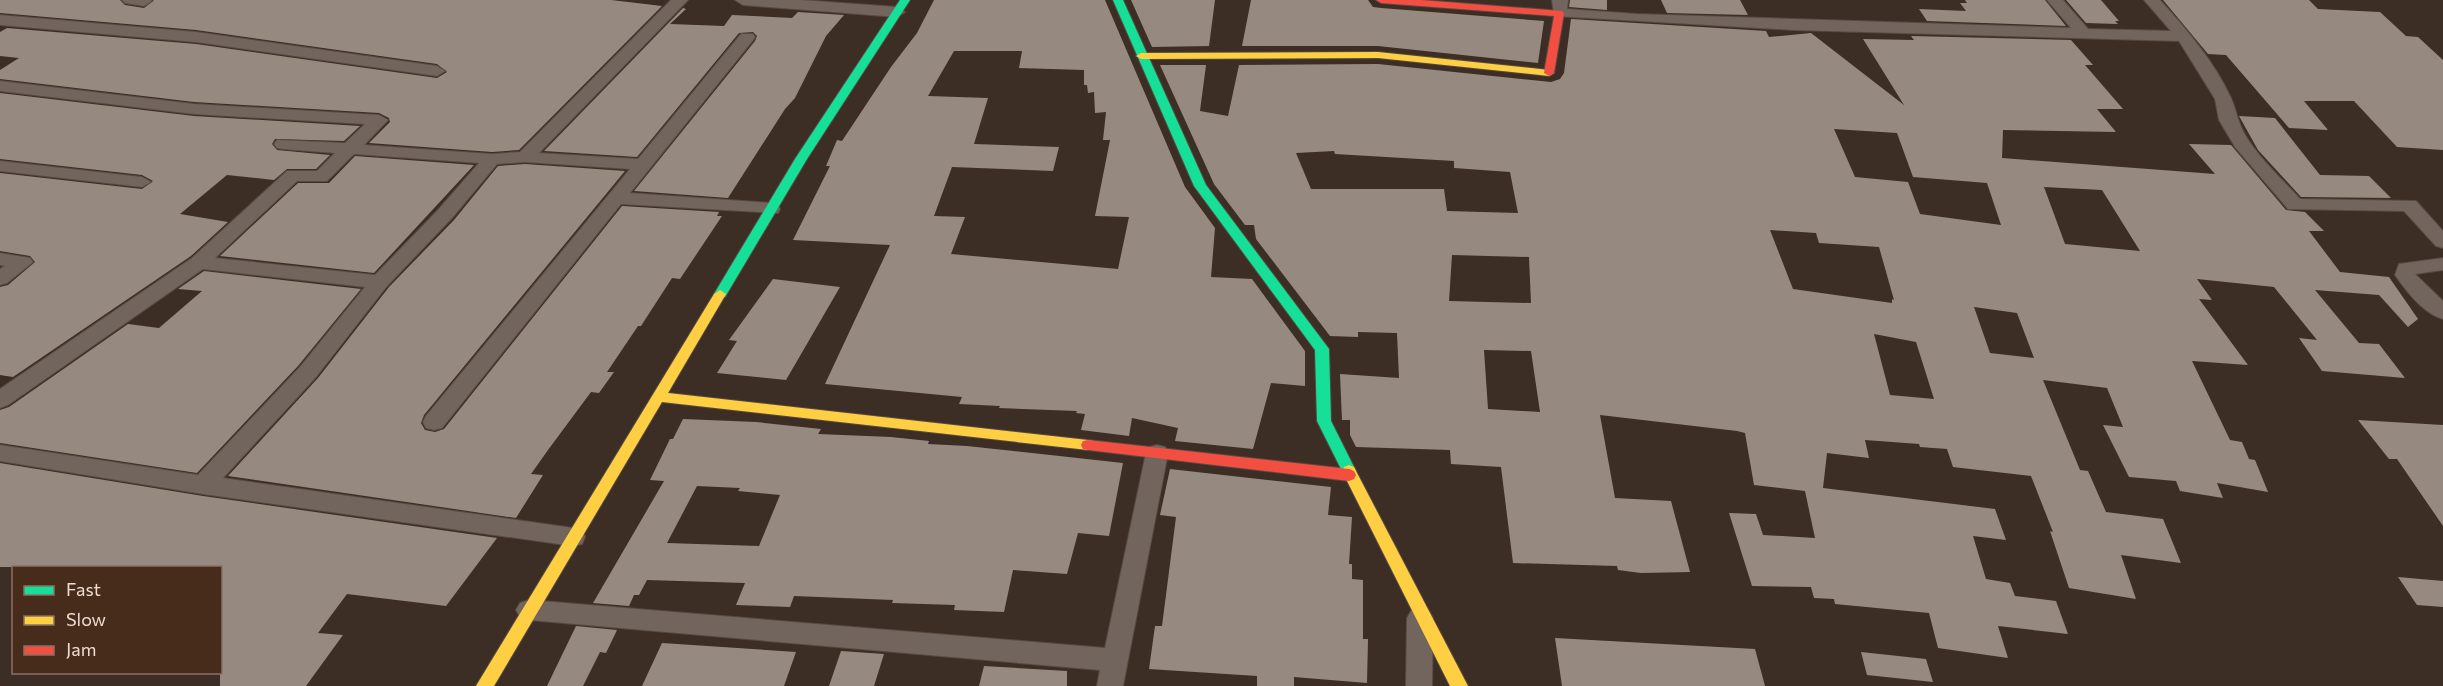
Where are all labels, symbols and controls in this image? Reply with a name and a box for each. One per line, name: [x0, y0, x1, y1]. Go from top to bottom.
legend: [12, 566, 222, 674]
text: Fast: [66, 578, 101, 600]
text: Slow: [66, 608, 106, 630]
text: Jam: [66, 638, 96, 660]

